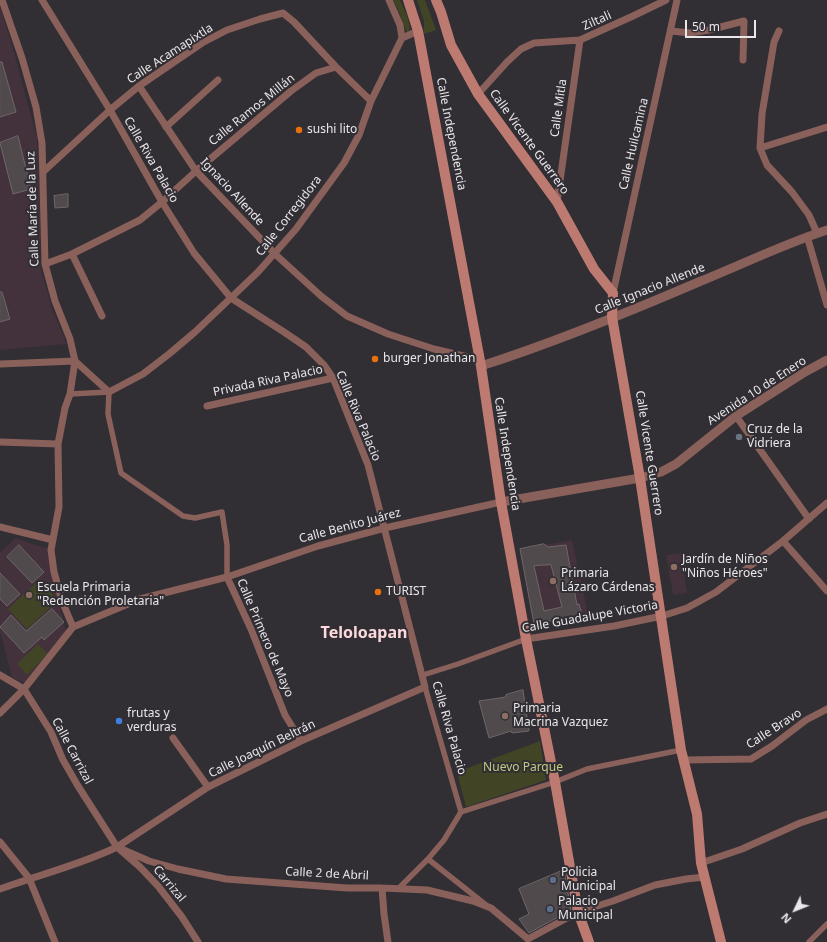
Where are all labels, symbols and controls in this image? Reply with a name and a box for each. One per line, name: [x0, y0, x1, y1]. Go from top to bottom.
street label: Ziltali: [580, 8, 614, 34]
scale bar: [687, 12, 758, 38]
text: 50 m: [692, 18, 720, 35]
street label: Calle Acamapixtla: [124, 21, 216, 87]
street label: Calle Ramos Millán: [206, 71, 298, 149]
street label: Calle Independencia: [433, 76, 469, 192]
street label: Calle Mitla: [548, 78, 570, 138]
street label: Calle Vicente Guerrero: [486, 87, 572, 197]
street label: Calle Huilcamina: [616, 97, 652, 191]
street label: Calle Riva Palacio: [121, 114, 181, 206]
place label: sushi lito: [307, 123, 357, 137]
marker: sushi lito: [294, 125, 304, 135]
street label: Calle María de la Luz: [24, 151, 42, 267]
street label: Ignacio Allende: [197, 155, 267, 229]
street label: Calle Corregidora: [253, 173, 325, 259]
street label: Calle Ignacio Allende: [593, 260, 707, 318]
place label: burger Jonathan: [383, 352, 475, 366]
marker: burger Jonathan: [370, 354, 380, 364]
street label: Avenida 10 de Enero: [705, 354, 809, 428]
street label: Privada Riva Palacio: [212, 362, 324, 400]
street label: Calle Riva Palacio: [332, 369, 384, 463]
street label: Calle Vicente Guerrero: [632, 390, 666, 516]
street label: Calle Independencia: [491, 396, 523, 512]
place label: Cruz de la Vidriera: [747, 423, 803, 451]
marker: Cruz de la Vidriera: [734, 432, 744, 442]
street label: Calle Benito Juárez: [298, 506, 402, 546]
place label: Jardín de Niños "Niños Héroes": [682, 553, 768, 581]
marker: Jardín de Niños "Niños Héroes": [669, 562, 679, 572]
place label: Primaria Lázaro Cárdenas: [561, 567, 655, 595]
marker: Primaria Lázaro Cárdenas: [548, 576, 558, 586]
street label: Calle Primero de Mayo: [234, 577, 296, 699]
place label: Escuela Primaria "Redención Proletaria": [37, 581, 164, 609]
place label: TURIST: [386, 585, 426, 599]
marker: TURIST: [373, 587, 383, 597]
marker: Escuela Primaria "Redención Proletaria": [24, 590, 34, 600]
street label: Calle Guadalupe Victoria: [521, 598, 659, 636]
district label: Teloloapan: [321, 623, 407, 643]
street label: Calle Riva Palacio: [429, 679, 469, 777]
place label: Primaria Macrina Vazquez: [513, 702, 608, 730]
street label: Calle Bravo: [744, 706, 804, 752]
place label: frutas y verduras: [127, 707, 177, 735]
marker: Primaria Macrina Vazquez: [500, 711, 510, 721]
street label: Calle Carrizal: [48, 715, 96, 787]
marker: frutas y verduras: [114, 716, 124, 726]
street label: Calle Joaquín Beltrán: [206, 717, 318, 781]
park label: Nuevo Parque: [483, 761, 563, 775]
street label: Carrizal: [150, 863, 188, 905]
street label: Calle 2 de Abril: [285, 865, 369, 883]
place label: Policia Municipal: [561, 866, 616, 894]
marker: Policia Municipal: [548, 875, 558, 885]
north arrow: [775, 890, 815, 930]
place label: Palacio Municipal: [558, 895, 613, 923]
marker: Palacio Municipal: [545, 904, 555, 914]
text: N: [777, 910, 794, 927]

